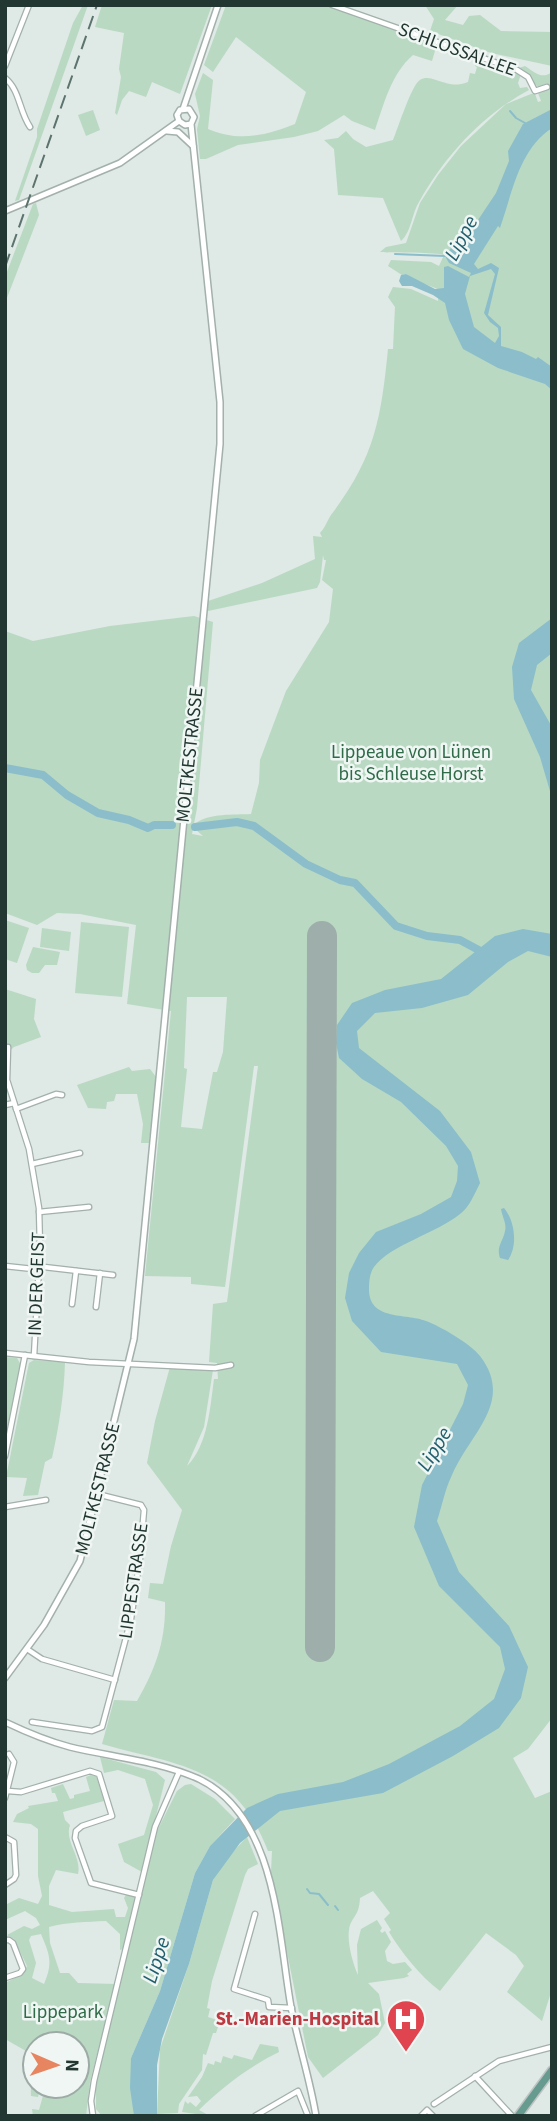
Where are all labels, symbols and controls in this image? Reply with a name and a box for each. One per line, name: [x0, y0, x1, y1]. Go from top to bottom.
street label: SCHLOSSALLEE: [394, 16, 520, 84]
water label: Lippe: [437, 210, 485, 266]
street label: MOLTKESTRASSE: [169, 686, 211, 824]
park label: Lippeaue von Lünen bis Schleuse Horst: [331, 739, 491, 788]
street label: IN DER GEIST: [22, 1232, 52, 1336]
street label: MOLTKESTRASSE: [68, 1420, 128, 1558]
water label: Lippe: [409, 1421, 459, 1477]
street label: LIPPESTRASSE: [113, 1521, 155, 1641]
water label: Lippe: [134, 1933, 178, 1987]
hospital icon: St.-Marien-Hospital: [385, 1998, 427, 2053]
park label: Lippepark: [23, 1999, 104, 2026]
place label: St.-Marien-Hospital: [215, 2006, 380, 2033]
north arrow: [21, 2030, 91, 2100]
text: N: [58, 2059, 85, 2072]

